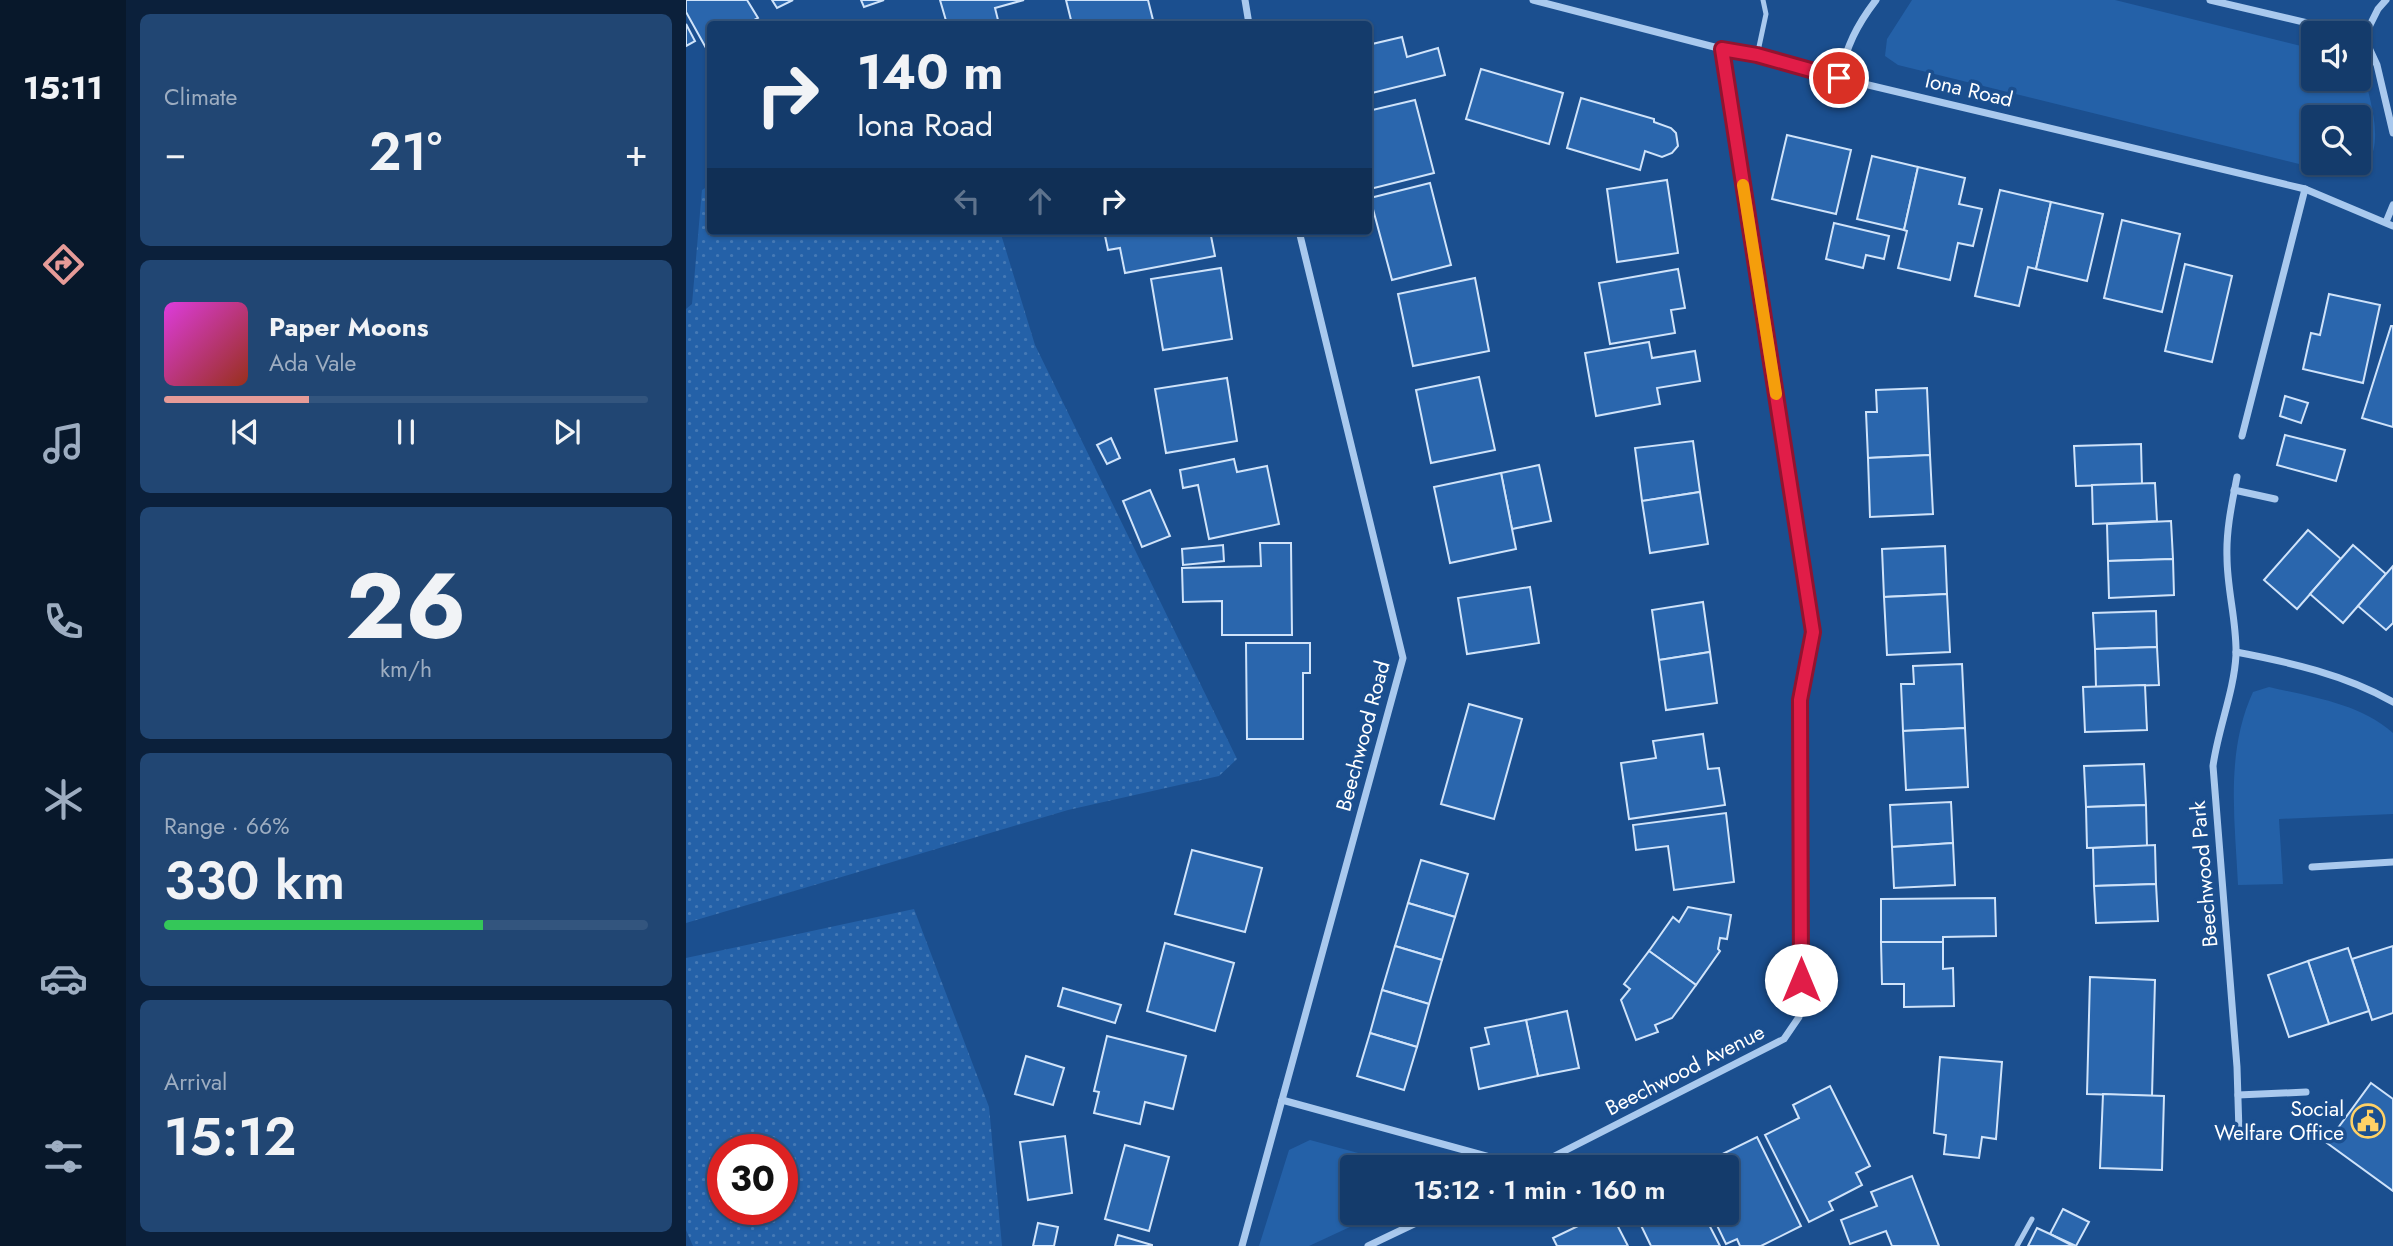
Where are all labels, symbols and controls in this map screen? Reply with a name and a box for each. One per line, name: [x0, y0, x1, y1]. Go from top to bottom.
map controls: [2301, 21, 2371, 175]
button: sound: [2301, 21, 2371, 91]
text: 140 m: [857, 37, 1003, 107]
pin: [1809, 48, 1869, 108]
icon: right: [742, 49, 833, 140]
icon: arrive: [1820, 59, 1858, 97]
text: 15:11: [23, 65, 103, 111]
street label: Iona Road: [1922, 65, 2016, 115]
text: Climate: [164, 80, 237, 114]
text: Iona Road: [857, 102, 993, 148]
button: search: [2301, 105, 2371, 175]
text: 21°: [369, 114, 442, 190]
text: −: [164, 125, 186, 180]
text: +: [625, 125, 648, 180]
icon: left: [948, 182, 986, 220]
icon: ahead: [1021, 182, 1059, 220]
icon: right: [1094, 182, 1132, 220]
icon: directions: [39, 240, 88, 289]
text: Paper Moons: [269, 308, 429, 346]
text: Ada Vale: [269, 346, 356, 380]
icon: previous: [226, 413, 264, 451]
icon: pause: [387, 413, 425, 451]
icon: next: [548, 413, 586, 451]
icon: music: [39, 419, 88, 468]
text: 26: [346, 541, 466, 672]
icon: phone: [39, 597, 88, 646]
text: km/h: [380, 652, 432, 686]
street label: Beechwood Road: [1328, 657, 1398, 815]
icon: climate: [39, 775, 88, 824]
street label: Beechwood Park: [2183, 799, 2225, 948]
text: Range · 66%: [164, 809, 289, 843]
text: 330 km: [164, 843, 345, 919]
position arrow: [1764, 943, 1838, 1017]
icon: car: [39, 954, 88, 1003]
street label: Beechwood Avenue: [1600, 1017, 1770, 1123]
text: Arrival: [164, 1065, 227, 1099]
place label: Social Welfare Office: [2214, 1094, 2344, 1148]
text: 15:12: [164, 1099, 296, 1175]
public building icon: Social Welfare Office: [2349, 1102, 2387, 1140]
icon: filters: [39, 1132, 88, 1181]
speed limit sign: 30: [707, 1134, 798, 1225]
text: 15:12 · 1 min · 160 m: [1414, 1171, 1665, 1209]

